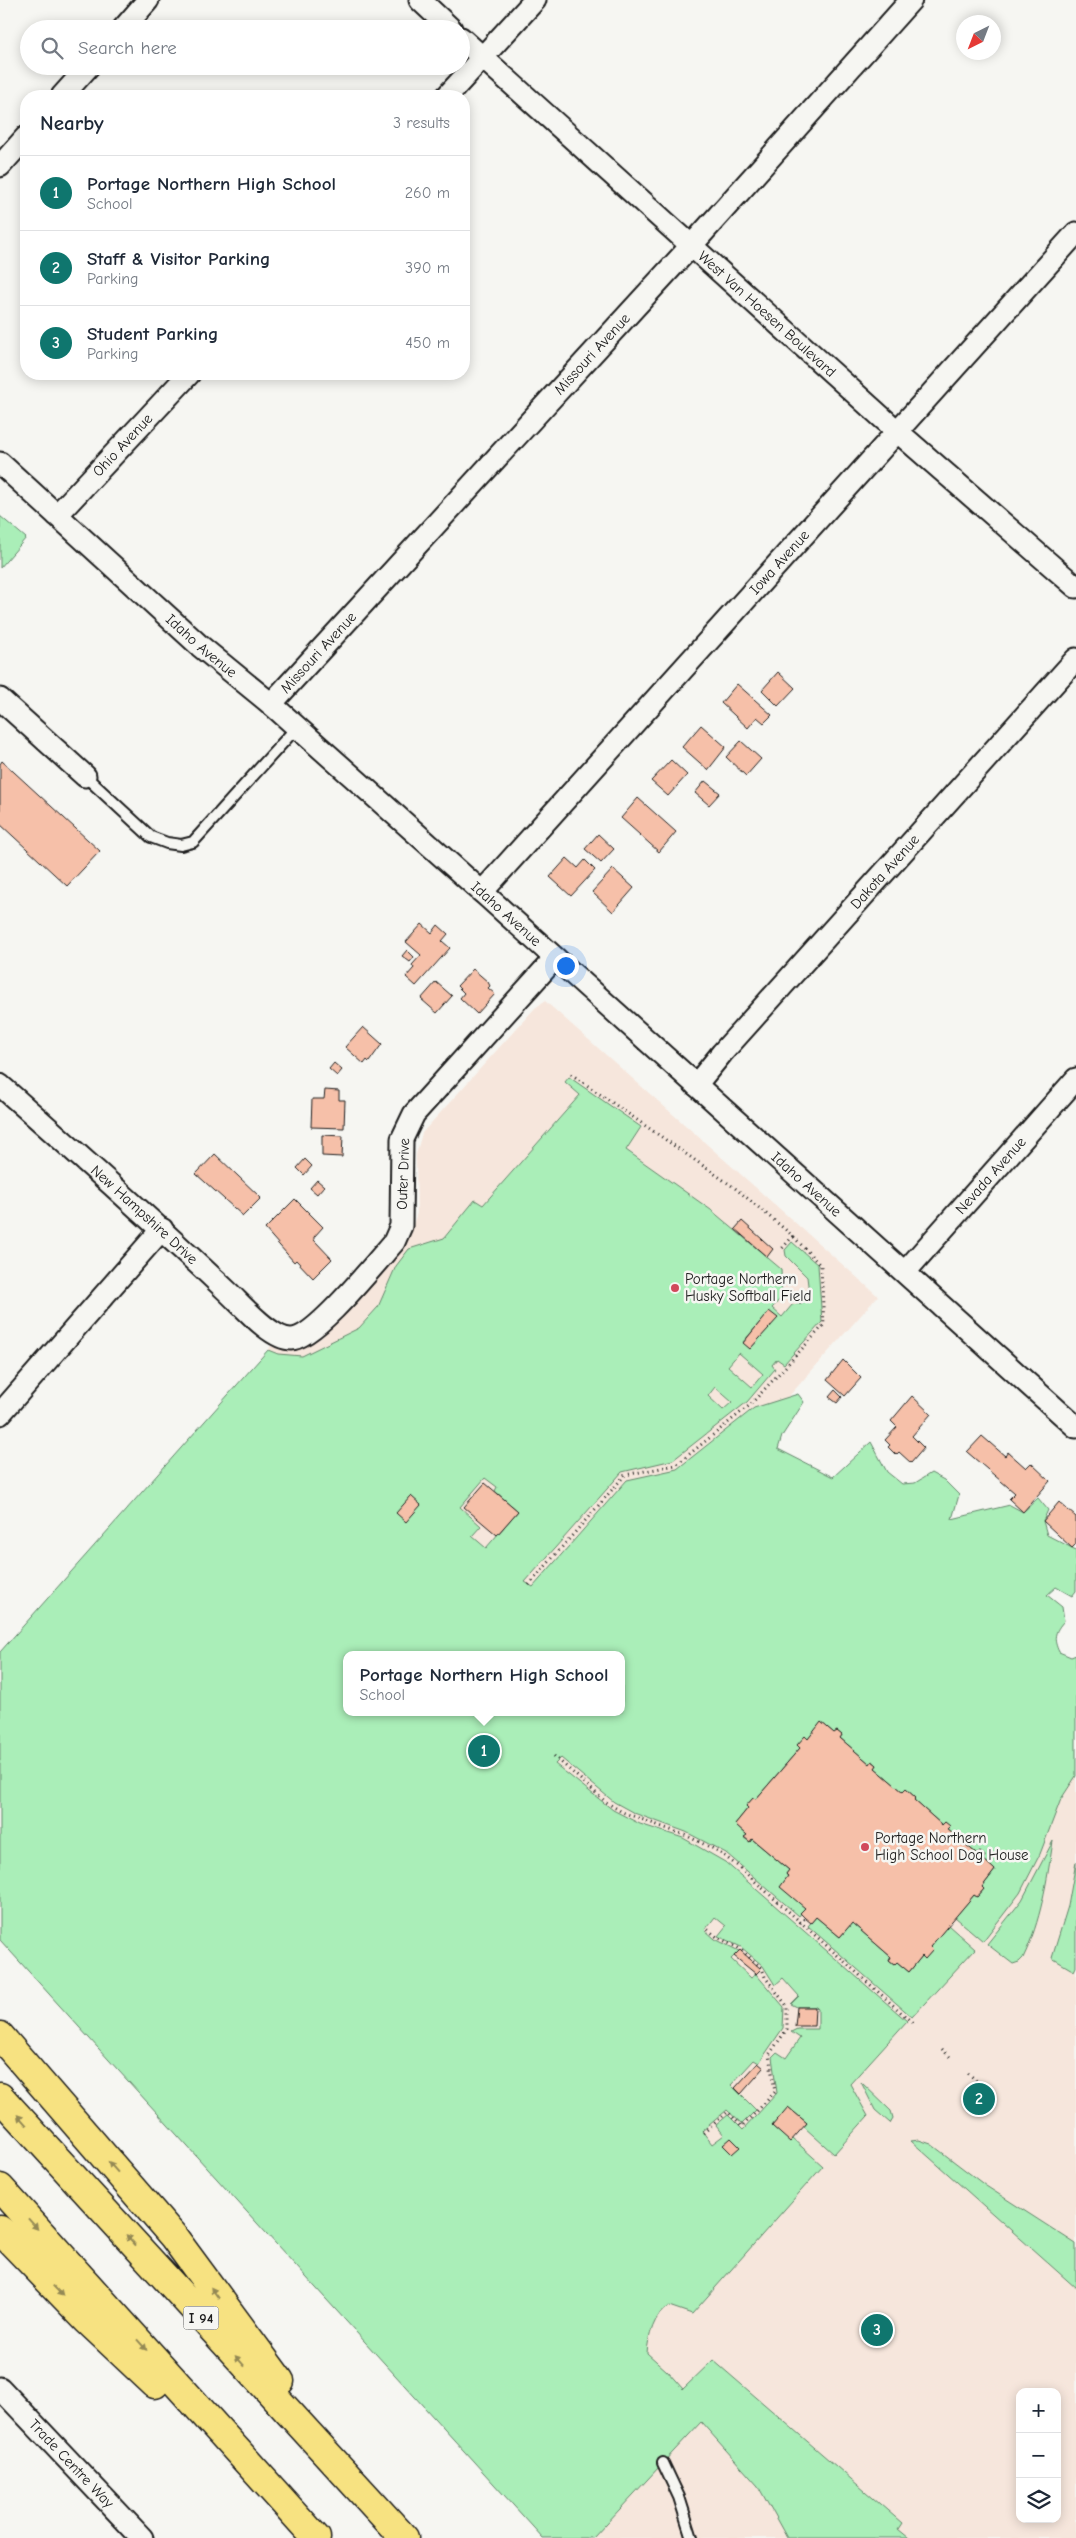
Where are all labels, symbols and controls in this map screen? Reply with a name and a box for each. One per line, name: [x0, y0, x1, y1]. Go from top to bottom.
north arrow: [956, 15, 1001, 60]
search box: [20, 20, 470, 75]
icon: search: [38, 34, 66, 62]
text: Search here: [78, 37, 177, 59]
text: Nearby: [40, 111, 104, 135]
text: 3 results: [393, 114, 450, 132]
text: Portage Northern High School: [87, 173, 336, 195]
text: 1: [53, 184, 59, 202]
text: 260 m: [405, 184, 450, 202]
text: School: [87, 195, 133, 213]
street label: West Van Hoesen Boulevard: [694, 247, 840, 381]
text: Staff & Visitor Parking: [87, 248, 270, 270]
text: 2: [52, 259, 60, 277]
text: 390 m: [405, 259, 450, 277]
text: Parking: [87, 270, 139, 288]
street label: Missouri Avenue: [550, 309, 634, 398]
text: Student Parking: [87, 323, 218, 345]
text: 3: [52, 334, 60, 352]
text: 450 m: [405, 334, 450, 352]
text: Parking: [87, 345, 139, 363]
street label: Ohio Avenue: [89, 409, 157, 480]
street label: Iowa Avenue: [746, 526, 813, 598]
street label: Missouri Avenue: [276, 608, 360, 697]
street label: Idaho Avenue: [162, 610, 241, 682]
street label: Dakota Avenue: [847, 830, 923, 913]
street label: Idaho Avenue: [467, 878, 545, 950]
your location: [553, 953, 579, 979]
street label: Nevada Avenue: [951, 1133, 1030, 1218]
street label: Outer Drive: [393, 1137, 413, 1210]
street label: Idaho Avenue: [768, 1148, 846, 1221]
street label: New Hampshire Drive: [87, 1161, 202, 1268]
place label: Portage Northern Husky Softball Field: [685, 1270, 812, 1305]
marker: Portage Northern Husky Softball Field: [669, 1282, 681, 1294]
popup: [343, 1651, 625, 1716]
text: Portage Northern High School: [360, 1664, 608, 1686]
text: School: [360, 1686, 405, 1704]
pin: 1: [468, 1732, 500, 1770]
place label: Portage Northern High School Dog House: [875, 1829, 1029, 1864]
marker: Portage Northern High School Dog House: [859, 1841, 871, 1853]
pin: 2: [963, 2080, 995, 2118]
one-way arrow: [16, 2115, 28, 2127]
one-way arrow: [107, 2161, 119, 2173]
one-way arrow: [27, 2218, 39, 2230]
one-way arrow: [125, 2235, 137, 2247]
one-way arrow: [52, 2284, 64, 2296]
one-way arrow: [210, 2286, 220, 2300]
road number: I 94: [184, 2306, 218, 2330]
pin: 3: [861, 2311, 893, 2349]
one-way arrow: [136, 2338, 147, 2351]
one-way arrow: [235, 2354, 246, 2367]
map controls: [1016, 2388, 1061, 2523]
button: +: [1016, 2388, 1061, 2433]
street label: Trade Centre Way: [25, 2415, 118, 2512]
button: −: [1016, 2433, 1061, 2478]
button: layers: [1016, 2478, 1061, 2523]

